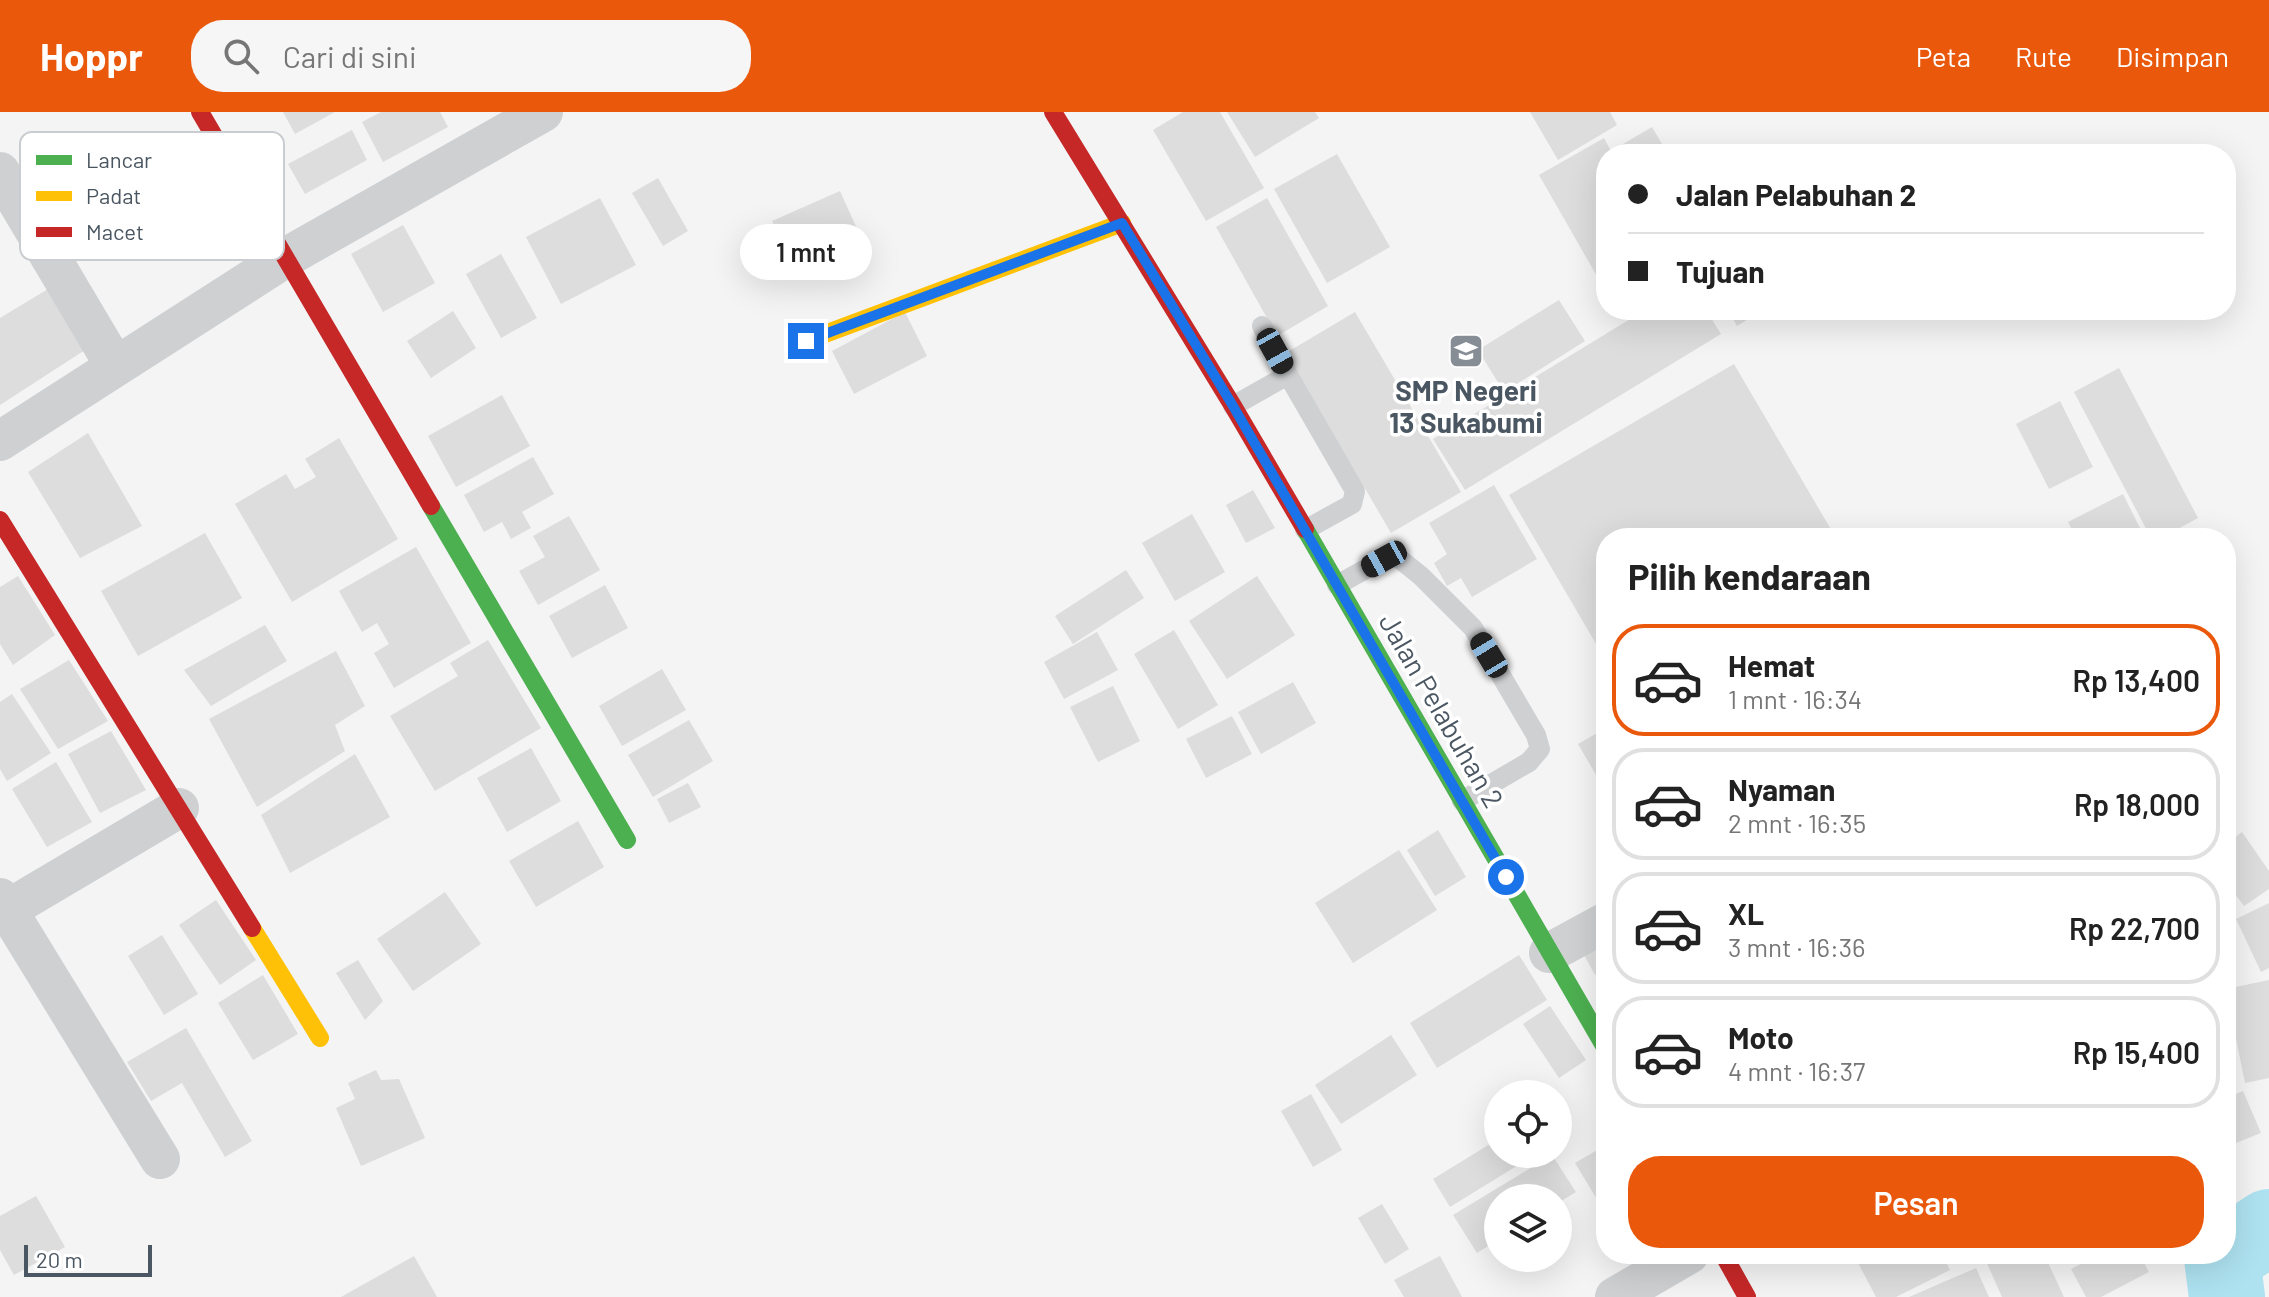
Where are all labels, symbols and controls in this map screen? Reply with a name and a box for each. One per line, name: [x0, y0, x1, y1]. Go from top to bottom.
search box: [191, 20, 751, 92]
text: Hoppr: [40, 33, 143, 79]
icon: search: [219, 34, 263, 78]
text: Cari di sini: [283, 38, 417, 74]
text: Peta: [1916, 39, 1971, 73]
text: Rute: [2015, 39, 2072, 73]
text: Disimpan: [2116, 39, 2229, 73]
legend: [20, 132, 284, 260]
text: Lancar: [86, 146, 152, 172]
text: Jalan Pelabuhan 2: [1676, 176, 1916, 212]
text: Padat: [86, 182, 141, 208]
text: Macet: [86, 218, 144, 244]
callout: 1 mnt: [740, 225, 872, 281]
text: 1 mnt: [776, 236, 836, 267]
text: Tujuan: [1676, 253, 1765, 289]
route end: [788, 323, 824, 359]
car: [1253, 324, 1297, 378]
school or university icon: SMP Negeri 13 Sukabumi: [1447, 332, 1485, 370]
place label: SMP Negeri 13 Sukabumi: [1389, 373, 1543, 439]
car: [1357, 537, 1411, 581]
text: Pilih kendaraan: [1628, 554, 1871, 597]
street label: Jalan Pelabuhan 2: [1373, 607, 1511, 813]
car: [1466, 628, 1512, 682]
icon: car: [1632, 644, 1704, 716]
text: Hemat: [1728, 647, 1815, 683]
text: Rp 13,400: [2073, 662, 2200, 698]
text: 1 mnt · 16:34: [1728, 683, 1862, 714]
icon: car: [1632, 768, 1704, 840]
text: Nyaman: [1728, 771, 1835, 807]
text: Rp 18,000: [2074, 786, 2200, 822]
text: 2 mnt · 16:35: [1728, 807, 1866, 838]
route start: [1488, 859, 1524, 895]
icon: car: [1632, 892, 1704, 964]
text: XL: [1728, 895, 1764, 931]
text: Rp 22,700: [2069, 910, 2200, 946]
text: 3 mnt · 16:36: [1728, 931, 1866, 962]
icon: car: [1632, 1016, 1704, 1088]
text: Moto: [1728, 1019, 1794, 1055]
text: Rp 15,400: [2073, 1034, 2200, 1070]
text: 4 mnt · 16:37: [1728, 1055, 1865, 1086]
map controls: [1484, 1080, 1572, 1272]
button: locate: [1484, 1080, 1572, 1168]
button: Pesan: [1628, 1156, 2204, 1248]
button: layers: [1484, 1184, 1572, 1272]
scale bar: [24, 1241, 152, 1277]
text: 20 m: [36, 1246, 83, 1272]

